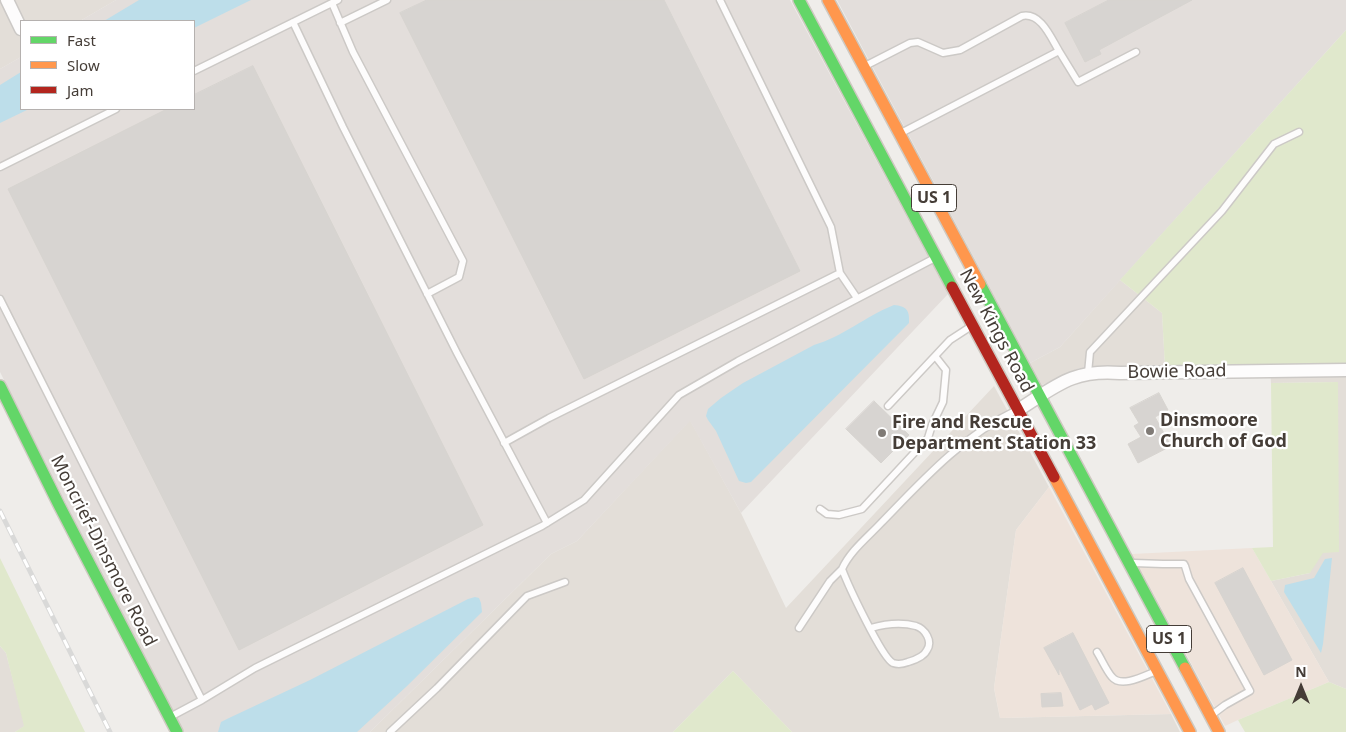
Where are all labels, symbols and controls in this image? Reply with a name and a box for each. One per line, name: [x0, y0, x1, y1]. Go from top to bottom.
legend: [20, 20, 195, 110]
text: Fast: [67, 30, 96, 50]
text: Slow: [67, 55, 100, 75]
text: Jam: [67, 80, 94, 100]
road number: US 1: [912, 184, 956, 212]
street label: New Kings Road: [954, 266, 1038, 396]
street label: Bowie Road: [1127, 360, 1227, 384]
place label: Dinsmoore Church of God: [1160, 410, 1287, 452]
place label: Fire and Rescue Department Station 33: [892, 412, 1096, 454]
marker: Dinsmoore Church of God: [1144, 425, 1156, 437]
marker: Fire and Rescue Department Station 33: [876, 427, 888, 439]
street label: Moncrief-Dinsmore Road: [45, 452, 161, 650]
road number: US 1: [1146, 626, 1192, 652]
north arrow: [1276, 662, 1326, 712]
text: N: [1295, 662, 1307, 681]

